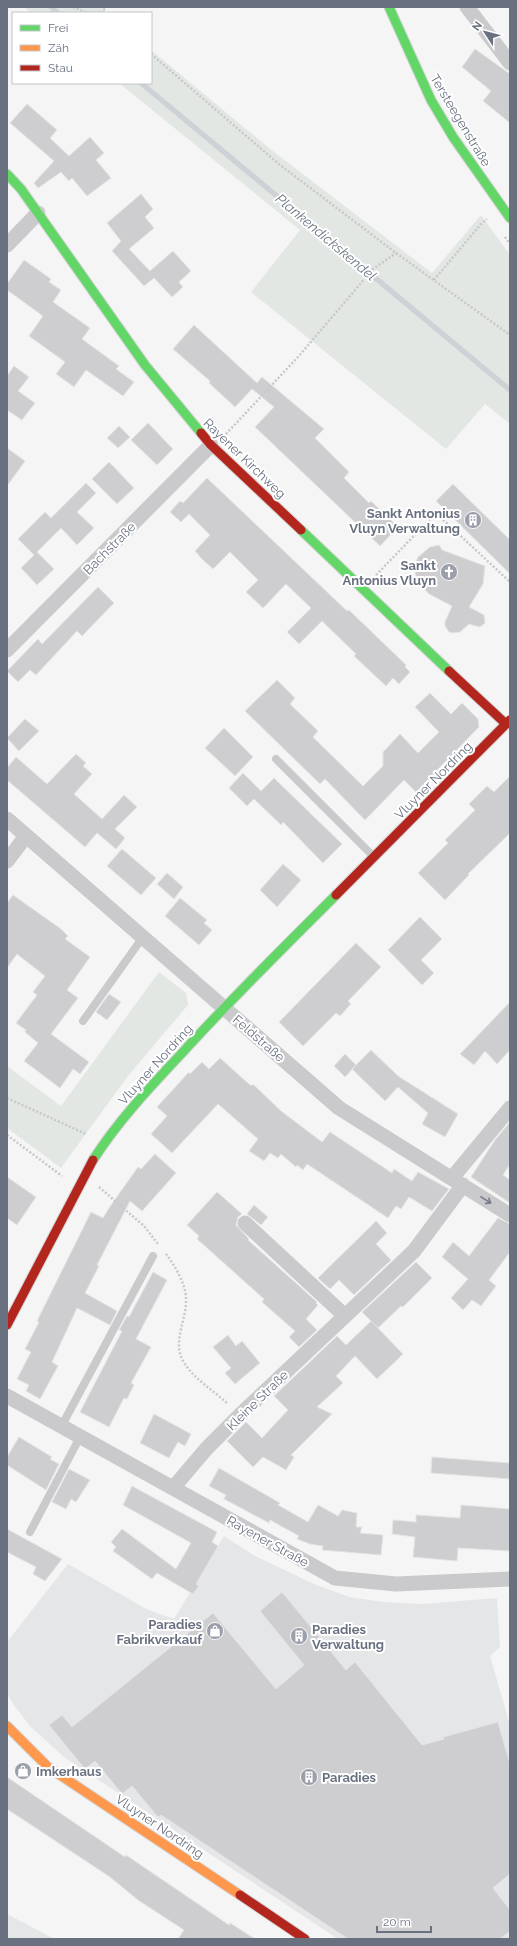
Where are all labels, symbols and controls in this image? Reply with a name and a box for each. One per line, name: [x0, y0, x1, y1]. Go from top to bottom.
legend: [12, 12, 152, 84]
north arrow: [465, 12, 505, 52]
text: N: [470, 19, 485, 34]
text: Frei: [48, 21, 68, 35]
text: Zäh: [48, 41, 69, 55]
text: Stau: [48, 61, 73, 75]
street label: Tersteegenstraße: [427, 72, 494, 169]
water label: Plankendickskendel: [273, 190, 380, 284]
street label: Rayener Kirchweg: [200, 415, 289, 501]
place label: Sankt Antonius Vluyn Verwaltung: [349, 506, 461, 536]
building icon: Sankt Antonius Vluyn Verwaltung: [463, 510, 483, 530]
street label: Bachstraße: [80, 519, 139, 578]
place label: Sankt Antonius Vluyn: [342, 558, 436, 588]
church icon: Sankt Antonius Vluyn: [439, 562, 459, 582]
street label: Vluyner Nordring: [392, 739, 475, 822]
street label: Feldstraße: [230, 1012, 288, 1065]
street label: Vluyner Nordring: [115, 1021, 195, 1108]
one-way arrow: [480, 1196, 492, 1204]
street label: Kleine Straße: [224, 1367, 291, 1433]
street label: Rayener Straße: [224, 1513, 312, 1570]
place label: Paradies Fabrikverkauf: [117, 1617, 203, 1647]
shop icon: Paradies Fabrikverkauf: [205, 1621, 225, 1641]
place label: Paradies Verwaltung: [312, 1622, 384, 1652]
building icon: Paradies Verwaltung: [289, 1626, 309, 1646]
shop icon: Imkerhaus: [13, 1761, 33, 1781]
place label: Imkerhaus: [36, 1764, 102, 1779]
building icon: Paradies: [299, 1767, 319, 1787]
place label: Paradies: [322, 1770, 376, 1785]
street label: Vluyner Nordring: [113, 1791, 207, 1861]
scale bar: [377, 1908, 431, 1934]
text: 20 m: [383, 1915, 411, 1929]

